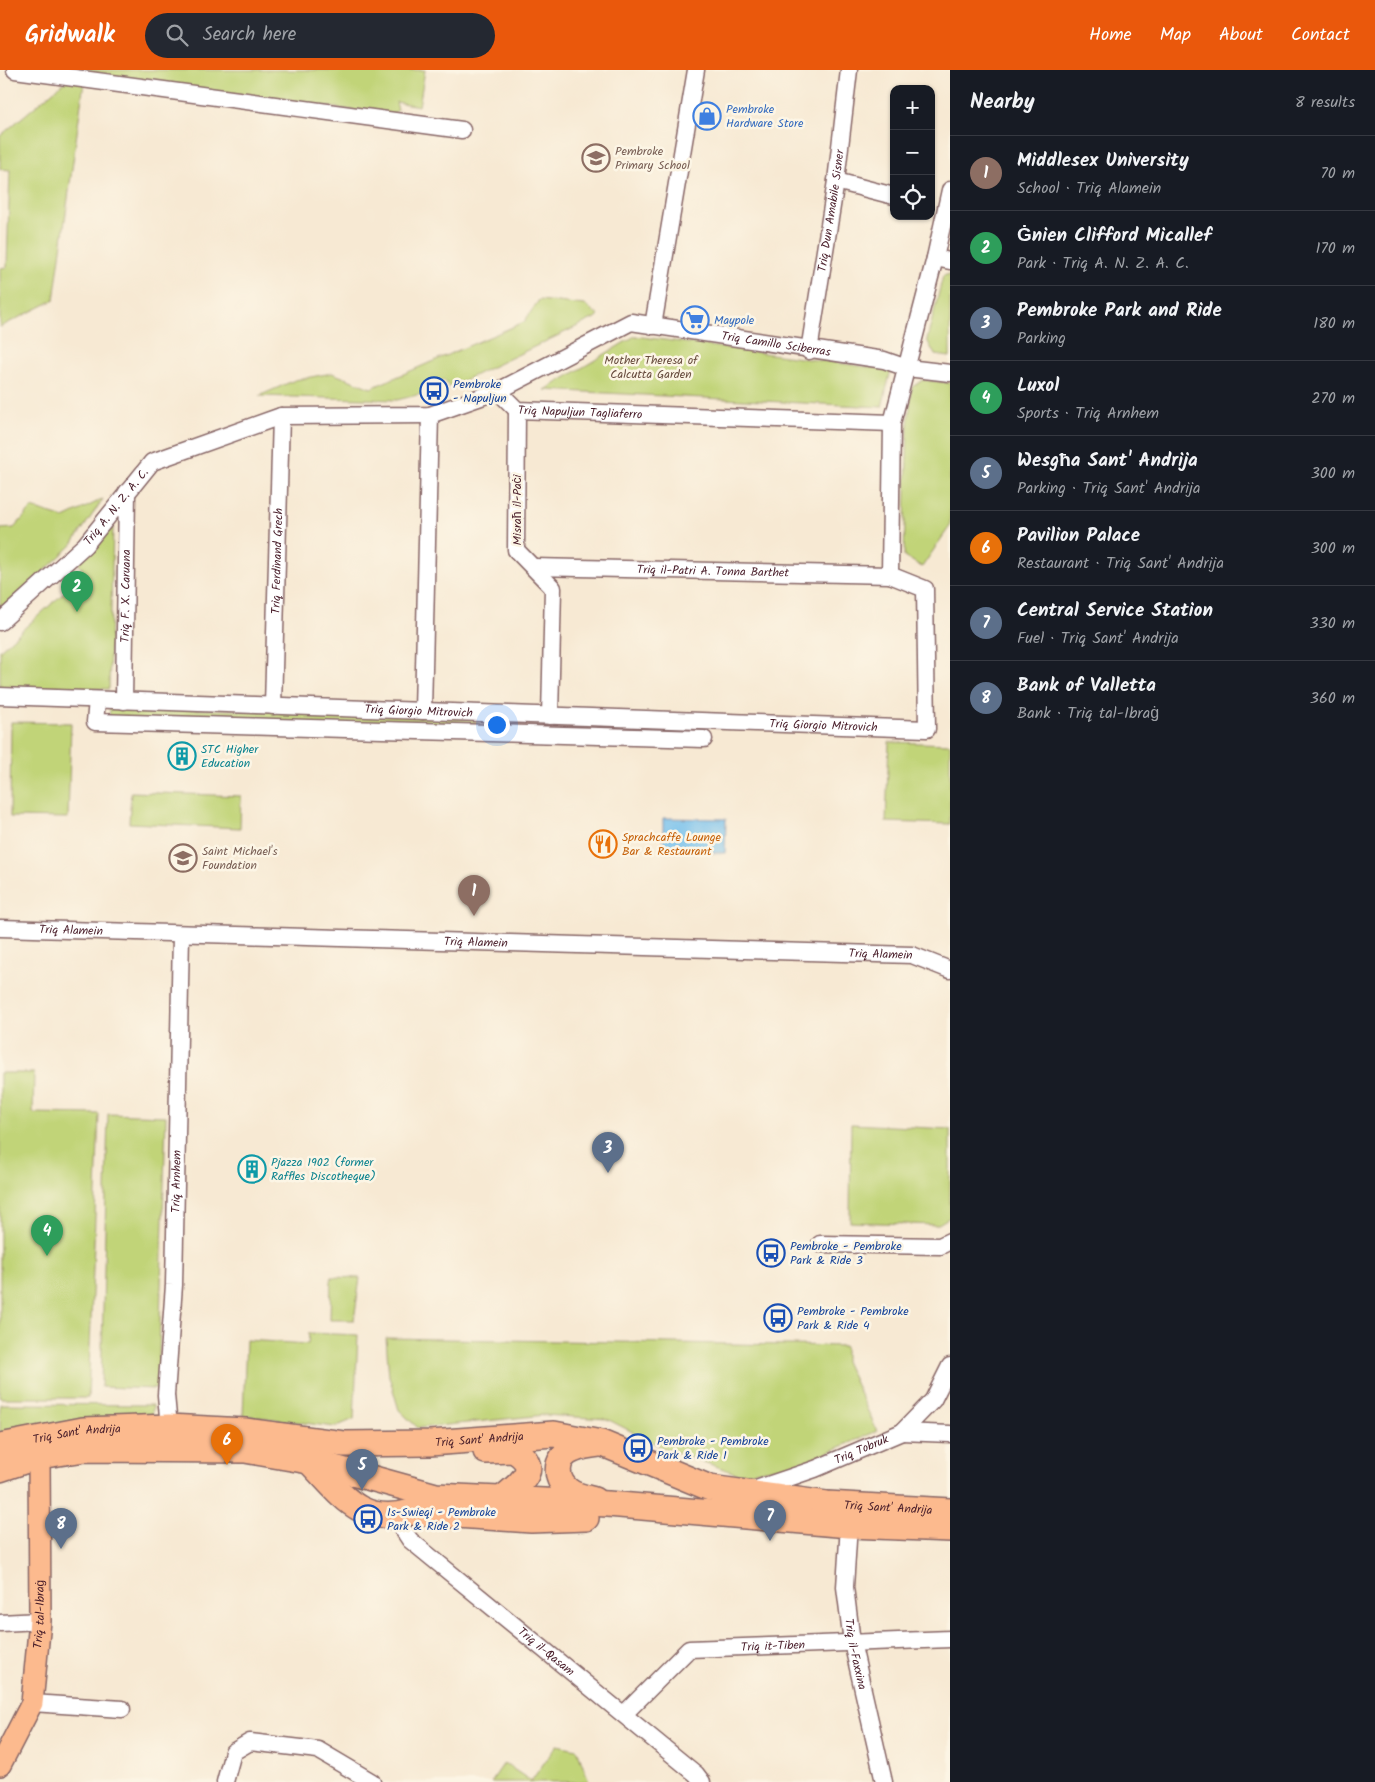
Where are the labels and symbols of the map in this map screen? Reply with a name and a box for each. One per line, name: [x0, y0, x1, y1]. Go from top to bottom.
place label: Pembroke Hardware Store: [726, 100, 804, 133]
shop icon: Pembroke Hardware Store: [692, 101, 722, 131]
place label: Pembroke Primary School: [615, 142, 690, 175]
school or university icon: Pembroke Primary School: [581, 143, 611, 173]
street label: Triq Dun Amabile Sisner: [812, 147, 849, 273]
supermarket icon: Maypole: [680, 305, 710, 335]
place label: Maypole: [714, 311, 755, 330]
street label: Triq Camillo Sciberras: [720, 326, 832, 361]
park label: Mother Theresa of Calcutta Garden: [604, 351, 699, 384]
place label: Pembroke - Napuljun: [453, 375, 507, 408]
bus stop icon: Pembroke - Napuljun: [419, 376, 449, 406]
street label: Triq Napuljun Tagliaferro: [517, 401, 643, 424]
street label: Triq A. N. Z. A. C.: [79, 464, 153, 549]
street label: Misraħ il-Paċi: [508, 473, 527, 545]
street label: Triq Ferdinand Grech: [266, 508, 288, 614]
street label: Triq F. X. Caruana: [115, 549, 136, 643]
street label: Triq il-Patri A. Tonna Barthet: [637, 560, 790, 582]
pin: 2: [61, 571, 93, 612]
street label: Triq Giorgio Mitrovich: [364, 699, 473, 722]
your location: [484, 712, 510, 738]
street label: Triq Giorgio Mitrovich: [769, 714, 878, 737]
place label: STC Higher Education: [201, 740, 259, 773]
building icon: STC Higher Education: [167, 741, 197, 771]
place label: Sprachcaffe Lounge Bar & Restaurant: [622, 828, 722, 861]
restaurant icon: Sprachcaffe Lounge Bar & Restaurant: [588, 829, 618, 859]
place label: Saint Michael's Foundation: [202, 842, 278, 875]
school or university icon: Saint Michael's Foundation: [168, 843, 198, 873]
pin: 1: [458, 875, 490, 916]
street label: Triq Alamein: [39, 920, 103, 941]
street label: Triq Alamein: [444, 932, 508, 953]
street label: Triq Alamein: [848, 944, 913, 965]
pin: 3: [592, 1132, 624, 1173]
street label: Triq Arnhem: [166, 1149, 186, 1213]
place label: Pjazza 1902 (former Raffles Discotheque): [271, 1153, 376, 1186]
building icon: Pjazza 1902 (former Raffles Discotheque): [237, 1154, 267, 1184]
pin: 4: [31, 1215, 63, 1256]
place label: Pembroke - Pembroke Park & Ride 3: [790, 1237, 902, 1270]
bus stop icon: Pembroke - Pembroke Park & Ride 3: [756, 1238, 786, 1268]
place label: Pembroke - Pembroke Park & Ride 4: [797, 1302, 909, 1335]
bus stop icon: Pembroke - Pembroke Park & Ride 4: [763, 1303, 793, 1333]
street label: Triq Sant' Andrija: [31, 1419, 121, 1449]
pin: 6: [211, 1424, 243, 1465]
street label: Triq Sant' Andrija: [434, 1427, 525, 1452]
street label: Triq Tobruk: [831, 1429, 892, 1469]
place label: Pembroke - Pembroke Park & Ride 1: [657, 1432, 769, 1465]
bus stop icon: Pembroke - Pembroke Park & Ride 1: [623, 1433, 653, 1463]
pin: 5: [346, 1449, 378, 1490]
street label: Triq Sant' Andrija: [843, 1495, 933, 1520]
pin: 7: [754, 1500, 786, 1541]
place label: Is-Swieqi - Pembroke Park & Ride 2: [387, 1503, 497, 1536]
bus stop icon: Is-Swieqi - Pembroke Park & Ride 2: [353, 1504, 383, 1534]
pin: 8: [45, 1508, 77, 1549]
street label: Triq tal-Ibraġ: [28, 1580, 50, 1649]
street label: Triq il-Faxxina: [840, 1617, 872, 1692]
street label: Triq il-Qasam: [514, 1622, 579, 1681]
street label: Triq it-Tiben: [741, 1635, 805, 1657]

